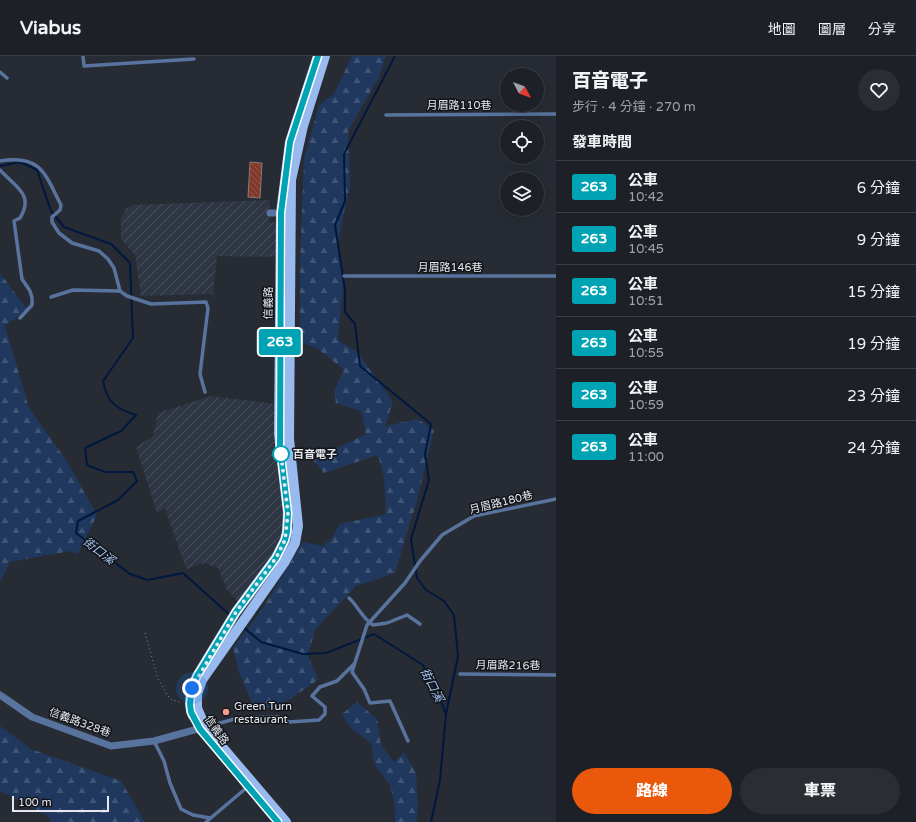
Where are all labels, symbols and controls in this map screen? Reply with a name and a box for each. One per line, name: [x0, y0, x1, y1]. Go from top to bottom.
text: Viabus: [20, 17, 81, 39]
text: 地圖: [768, 21, 796, 38]
text: 圖層: [818, 21, 846, 38]
text: 分享: [868, 21, 896, 38]
north arrow: [500, 68, 544, 112]
map controls: [500, 68, 544, 216]
button: heart: [858, 69, 900, 111]
text: 百音電子: [572, 70, 648, 92]
street label: 月眉路110巷: [427, 99, 491, 112]
text: 步行 · 4 分鐘 · 270 m: [572, 99, 696, 115]
button: locate: [500, 120, 544, 164]
text: 發車時間: [572, 133, 632, 151]
text: 公車: [628, 171, 658, 189]
button: layers: [500, 172, 544, 216]
text: 263: [581, 178, 607, 195]
text: 6 分鐘: [857, 179, 900, 197]
text: 10:42: [628, 189, 664, 205]
text: 公車: [628, 223, 658, 241]
text: 263: [581, 230, 607, 247]
text: 9 分鐘: [857, 231, 900, 249]
text: 10:45: [628, 241, 664, 257]
street label: 月眉路146巷: [418, 261, 482, 274]
text: 公車: [628, 275, 658, 293]
text: 263: [581, 282, 607, 299]
text: 15 分鐘: [847, 283, 900, 301]
street label: 信義路: [262, 286, 275, 320]
text: 10:51: [628, 293, 664, 309]
text: 公車: [628, 327, 658, 345]
line badge: 263: [257, 329, 303, 355]
text: 263: [267, 333, 293, 350]
text: 263: [581, 334, 607, 351]
text: 19 分鐘: [847, 335, 900, 353]
text: 10:55: [628, 345, 664, 361]
text: 公車: [628, 379, 658, 397]
text: 263: [581, 386, 607, 403]
text: 23 分鐘: [847, 387, 900, 405]
text: 10:59: [628, 397, 664, 413]
text: 公車: [628, 431, 658, 449]
text: 263: [581, 438, 607, 455]
text: 24 分鐘: [847, 439, 900, 457]
marker: 百音電子: [272, 445, 290, 463]
place label: 百音電子: [293, 448, 337, 461]
text: 11:00: [628, 449, 664, 465]
street label: 月眉路180巷: [468, 488, 534, 517]
water label: 街口溪: [81, 534, 119, 569]
street label: 月眉路216巷: [476, 658, 540, 673]
water label: 街口溪: [418, 666, 447, 706]
your location: [182, 678, 202, 698]
place label: Green Turn restaurant: [234, 700, 292, 726]
street label: 信義路328巷: [47, 705, 112, 740]
marker: Green Turn restaurant: [221, 707, 231, 717]
street label: 信義路: [202, 713, 231, 748]
button: 路線: [572, 768, 732, 814]
button: 車票: [740, 768, 900, 814]
scale bar: [12, 794, 109, 813]
text: 100 m: [18, 796, 52, 809]

